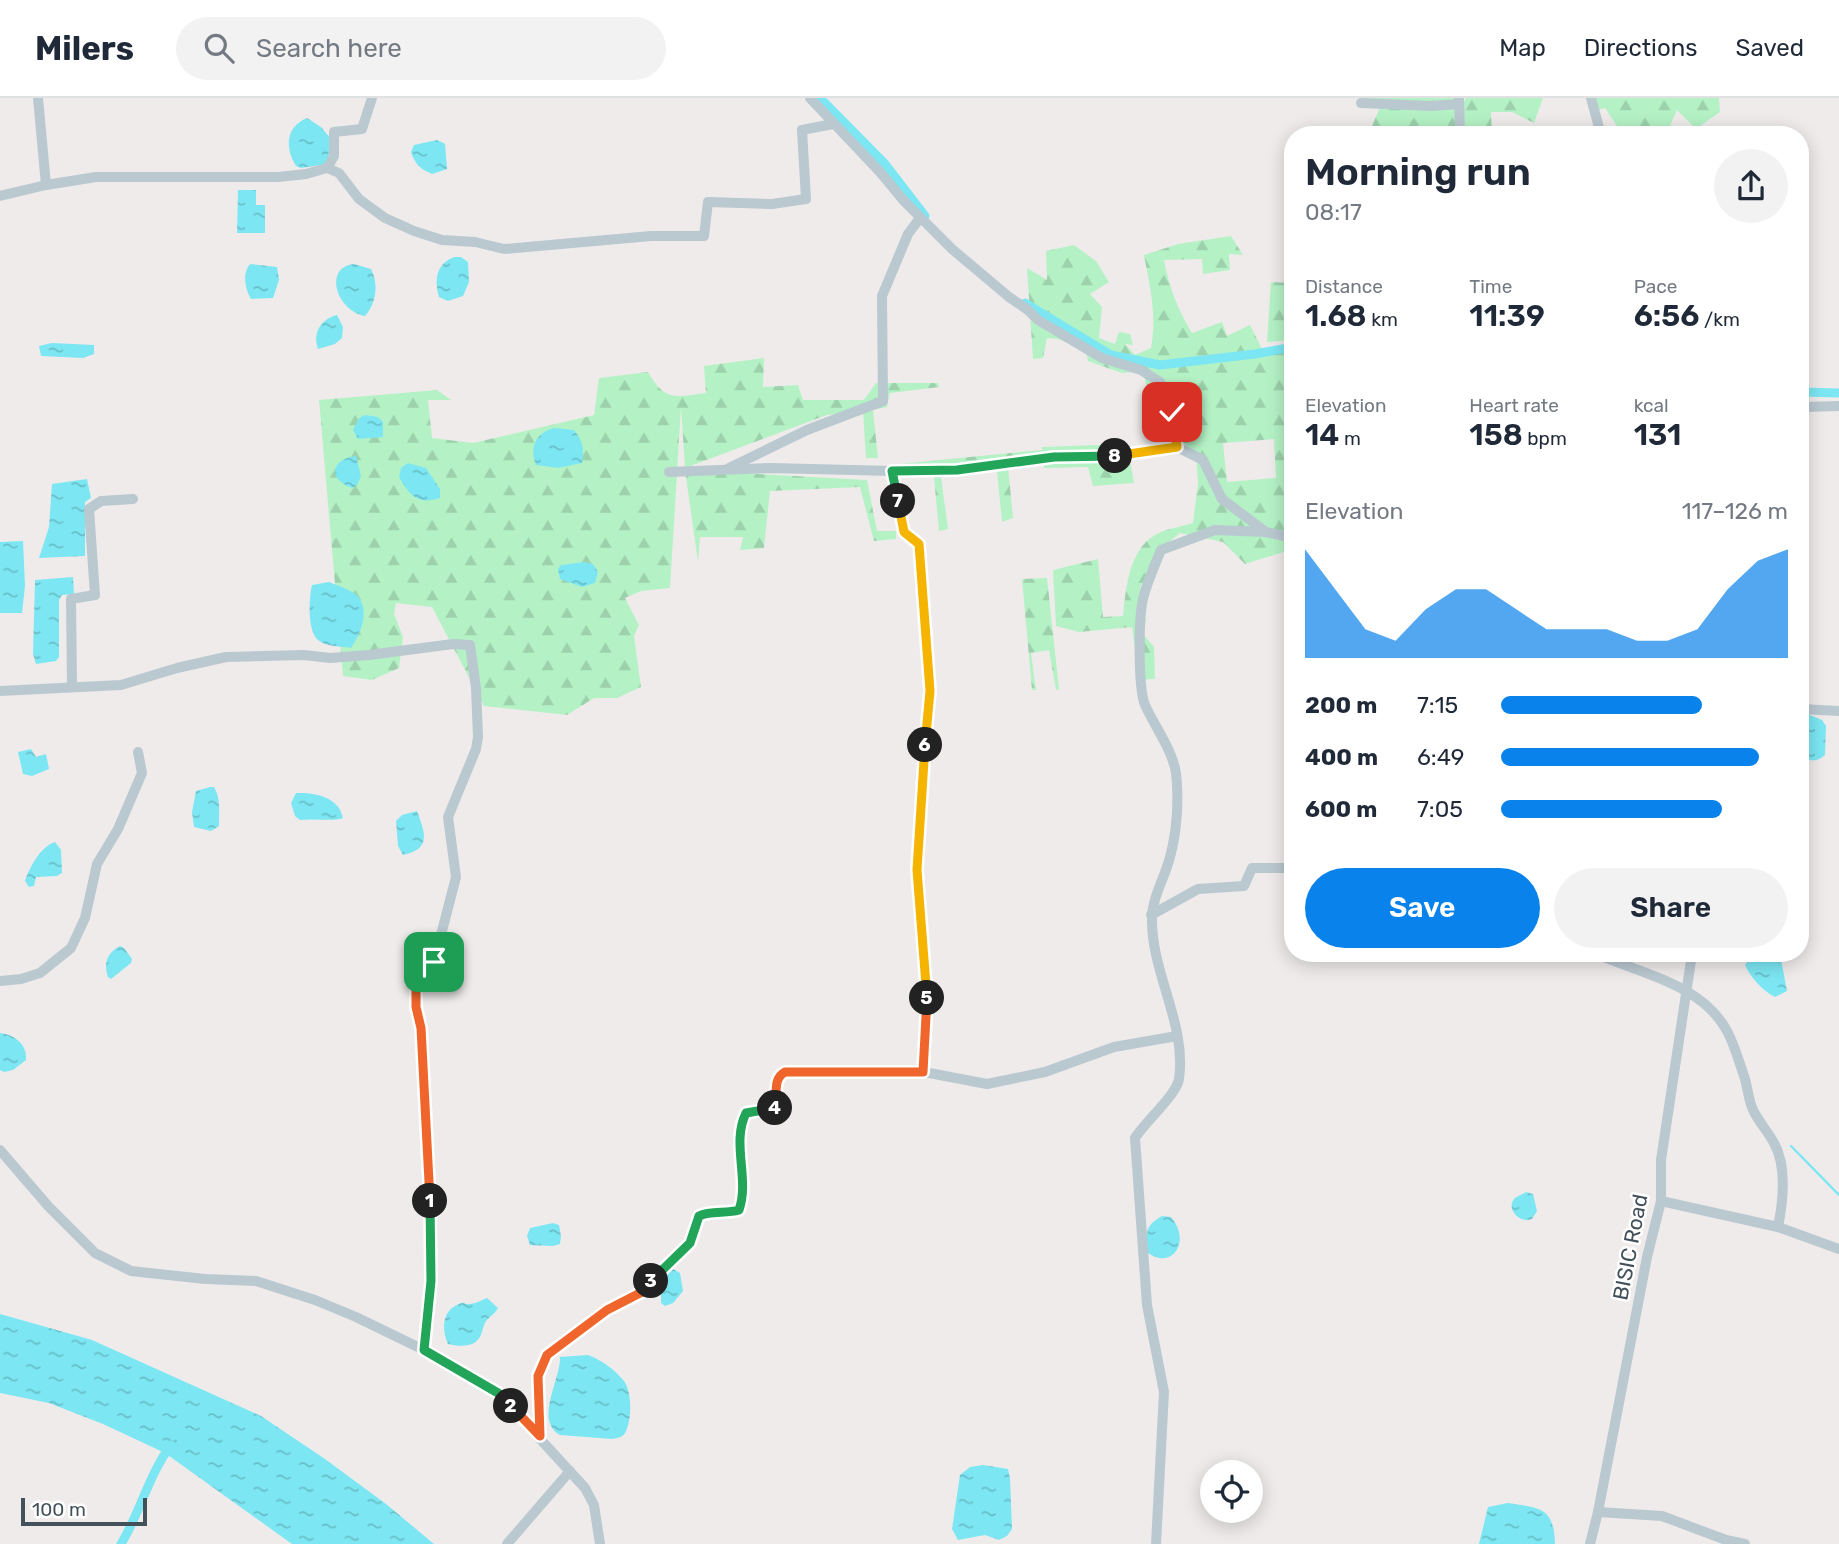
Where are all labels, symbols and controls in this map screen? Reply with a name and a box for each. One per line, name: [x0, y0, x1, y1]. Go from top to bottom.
search box: [176, 17, 666, 80]
text: Milers: [35, 29, 134, 68]
icon: search: [200, 29, 238, 67]
text: Search here: [256, 33, 402, 64]
text: Map: [1499, 34, 1546, 62]
text: Directions: [1584, 34, 1697, 62]
text: Saved: [1735, 34, 1804, 62]
text: Morning run: [1305, 149, 1531, 195]
button: share: [1714, 149, 1788, 223]
text: 08:17: [1305, 198, 1362, 226]
text: Distance: [1305, 275, 1383, 298]
text: Time: [1469, 275, 1512, 298]
text: Pace: [1634, 275, 1677, 298]
text: 1.68: [1305, 298, 1367, 334]
text: 11:39: [1469, 298, 1545, 334]
text: 6:56: [1634, 298, 1699, 334]
text: km: [1367, 308, 1398, 331]
text: /km: [1699, 308, 1740, 331]
pin: [1142, 382, 1202, 442]
icon: check: [1153, 393, 1191, 431]
text: Elevation: [1305, 394, 1386, 417]
text: Heart rate: [1469, 394, 1559, 417]
text: kcal: [1634, 394, 1669, 417]
text: 14: [1305, 417, 1339, 453]
text: 158: [1469, 417, 1523, 453]
text: 131: [1634, 417, 1681, 453]
text: m: [1339, 427, 1361, 450]
text: bpm: [1523, 427, 1567, 450]
pin: 8: [1098, 438, 1132, 474]
text: 8: [1108, 444, 1121, 467]
pin: 7: [880, 484, 916, 518]
text: 7: [892, 489, 903, 512]
text: Elevation: [1305, 497, 1404, 525]
text: 117–126 m: [1682, 497, 1788, 525]
text: 200 m: [1305, 691, 1377, 719]
text: 7:15: [1417, 691, 1458, 719]
pin: 6: [908, 728, 942, 762]
text: 6: [918, 733, 931, 756]
text: 400 m: [1305, 743, 1378, 771]
text: 6:49: [1417, 743, 1465, 771]
text: 600 m: [1305, 795, 1377, 823]
text: 7:05: [1417, 795, 1463, 823]
button: Save: [1305, 868, 1540, 948]
button: Share: [1554, 868, 1788, 948]
pin: [404, 932, 464, 992]
icon: arrive: [415, 943, 453, 981]
pin: 5: [909, 981, 944, 1016]
text: 5: [920, 986, 933, 1009]
pin: 4: [758, 1090, 792, 1126]
text: 4: [768, 1096, 781, 1119]
pin: 1: [412, 1184, 448, 1218]
text: 1: [425, 1189, 434, 1212]
street label: BISIC Road: [1607, 1192, 1653, 1302]
pin: 3: [634, 1264, 668, 1298]
text: 3: [644, 1269, 657, 1292]
pin: 2: [494, 1388, 528, 1424]
text: 2: [504, 1394, 517, 1417]
map controls: [1200, 1460, 1263, 1523]
button: locate: [1200, 1460, 1263, 1523]
scale bar: [21, 1495, 147, 1527]
text: 100 m: [32, 1498, 86, 1521]

